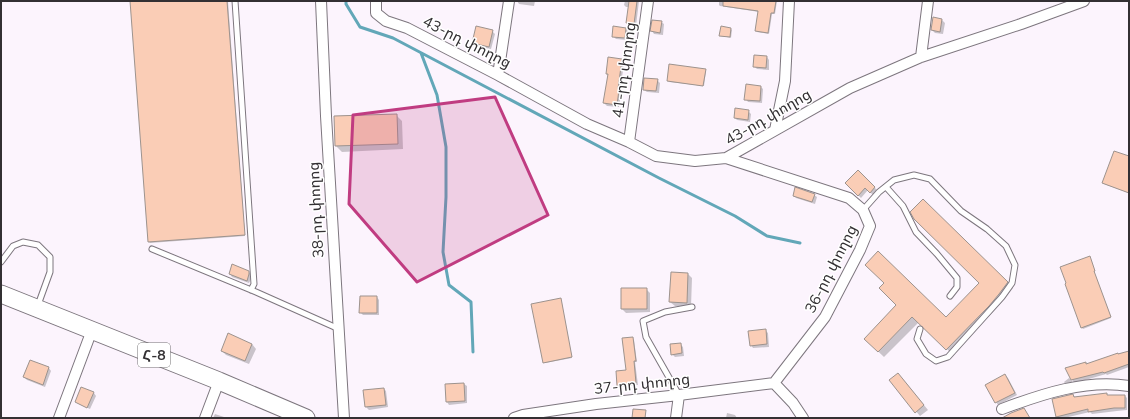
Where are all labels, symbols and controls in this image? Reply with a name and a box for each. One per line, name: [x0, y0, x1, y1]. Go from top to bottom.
street label: 43-րդ փողոց: [420, 11, 514, 72]
street label: 41-րդ փողոց: [607, 21, 640, 119]
street label: 43-րդ փողոց: [721, 84, 814, 149]
street label: 38-րդ փողոց: [303, 161, 328, 259]
street label: 36-րդ փողոց: [800, 222, 861, 316]
road number: Հ-8: [138, 343, 170, 367]
street label: 37-րդ փողոց: [593, 369, 691, 398]

